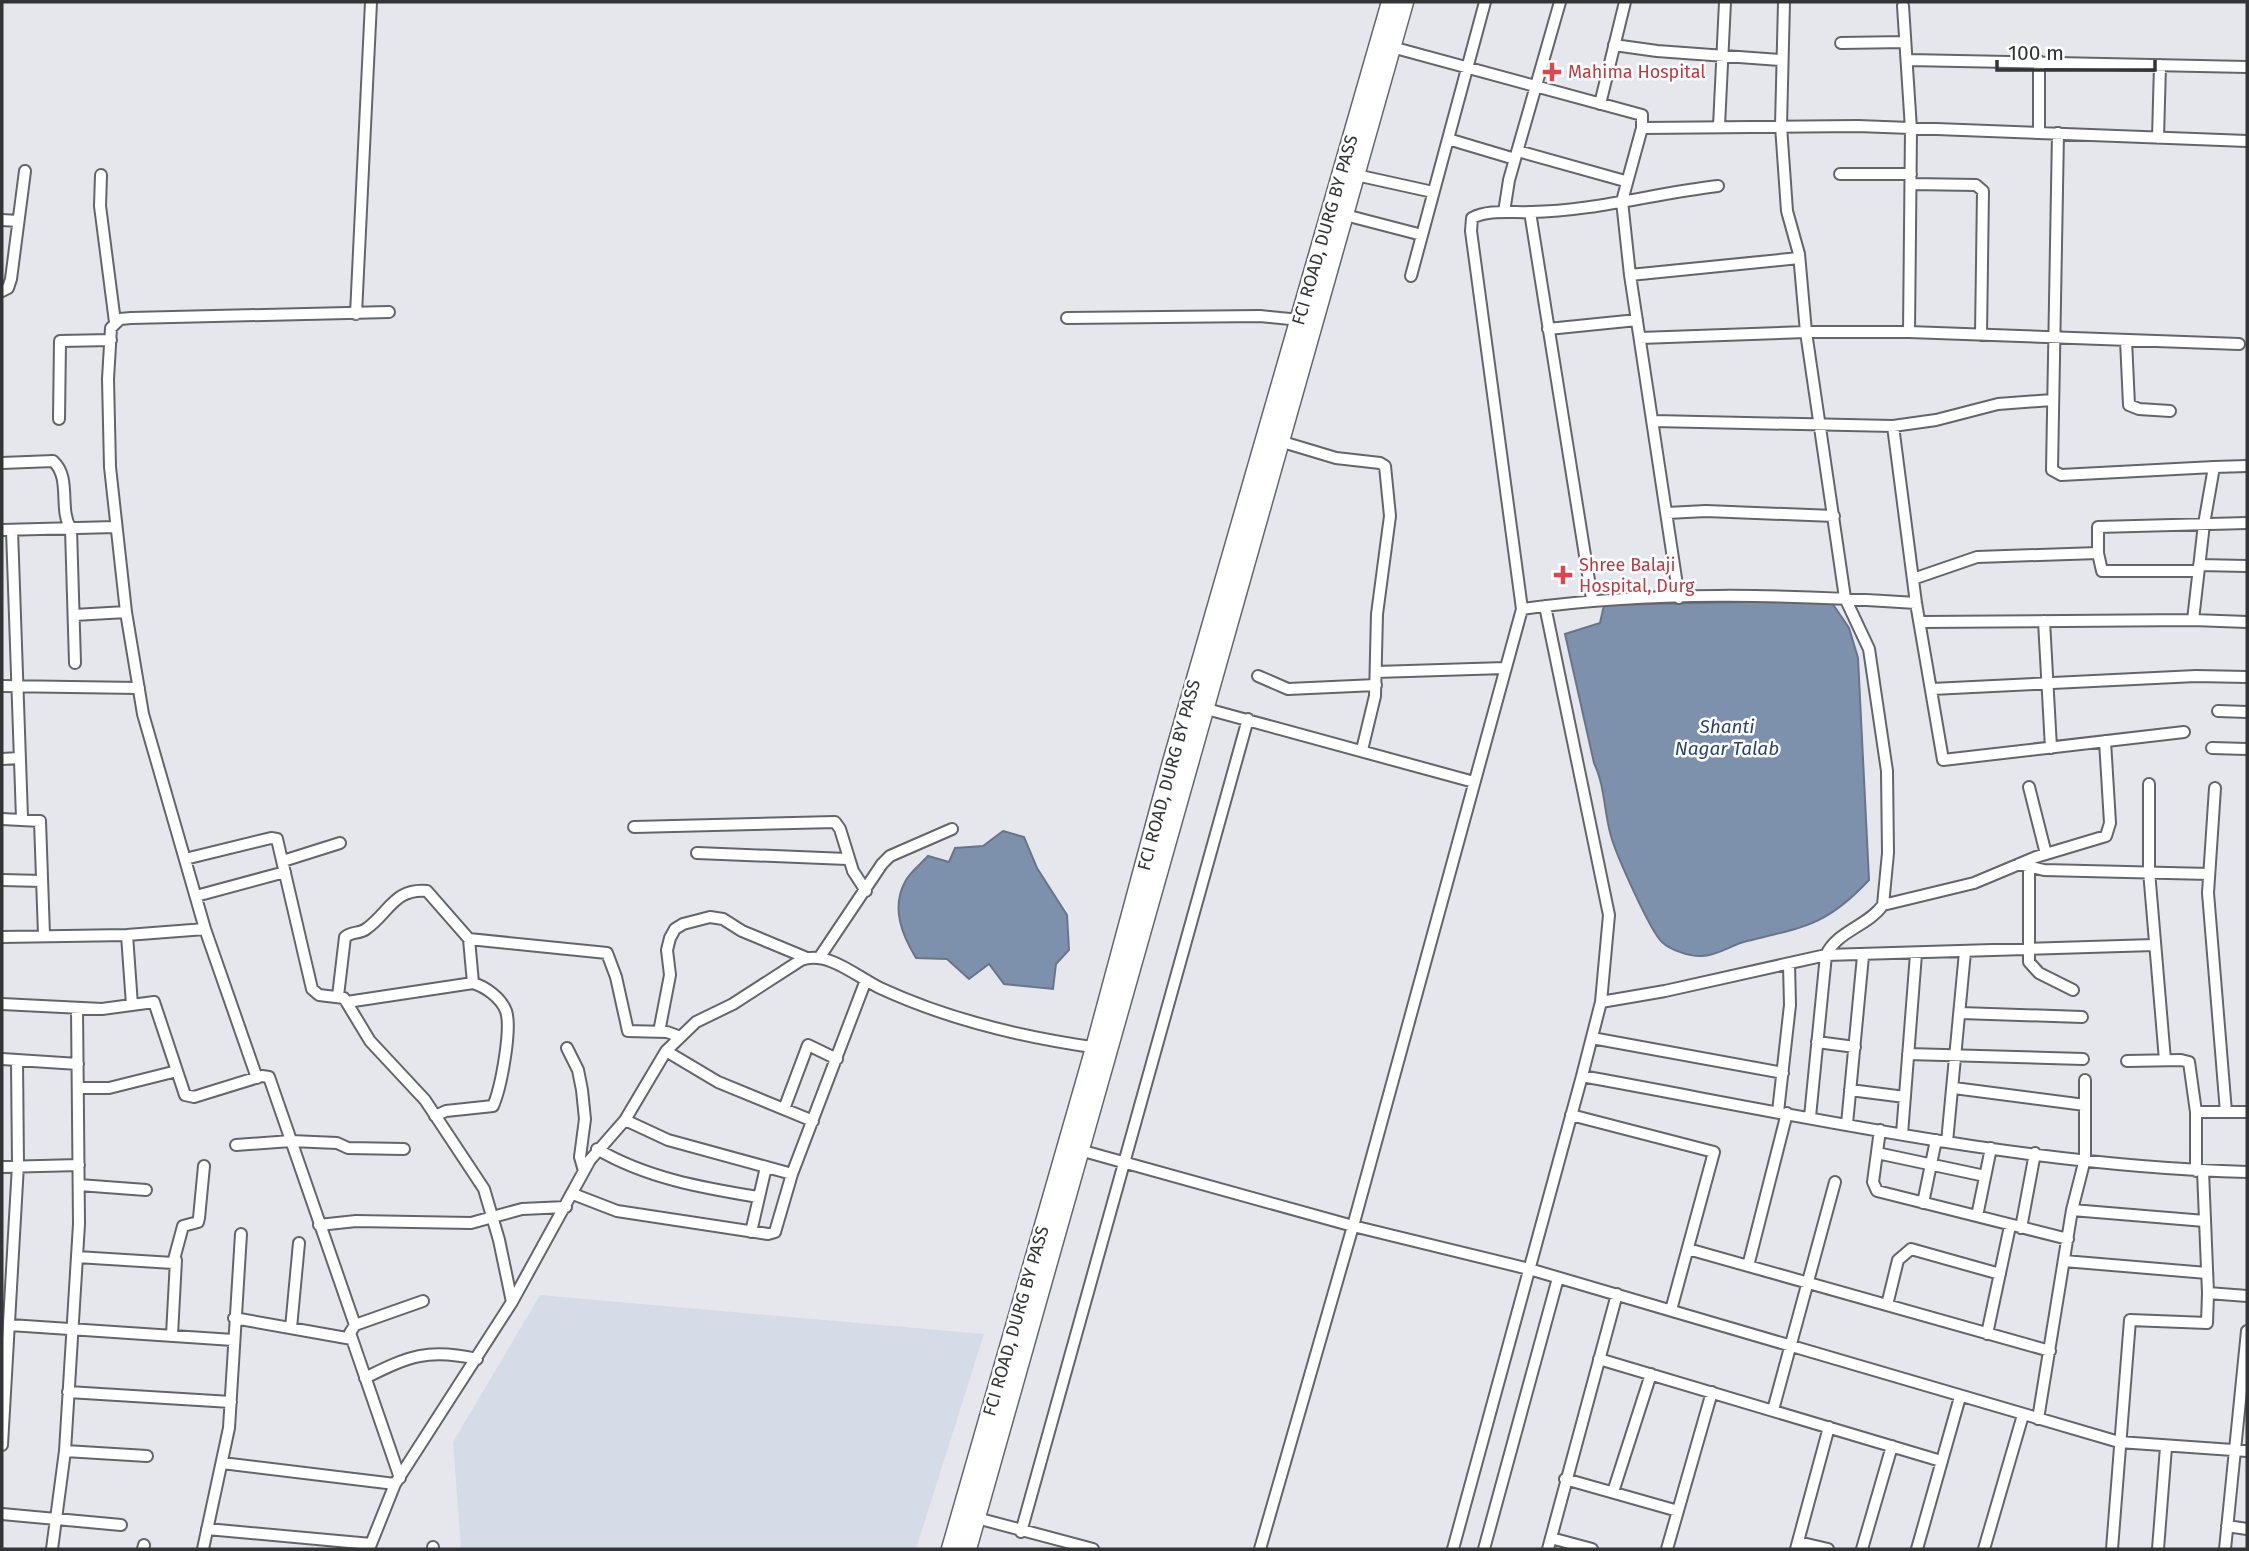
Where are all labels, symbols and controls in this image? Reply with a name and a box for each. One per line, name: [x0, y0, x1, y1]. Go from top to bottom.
scale bar: [1997, 28, 2154, 72]
text: 100 m: [2008, 40, 2064, 66]
place label: Mahima Hospital: [1568, 61, 1706, 83]
marker: Mahima Hospital: [1542, 62, 1562, 82]
street label: FCI ROAD, DURG BY PASS: [1287, 132, 1363, 328]
place label: Shree Balaji Hospital, Durg: [1579, 554, 1695, 597]
marker: Shree Balaji Hospital, Durg: [1553, 565, 1573, 585]
street label: FCI ROAD, DURG BY PASS: [1133, 677, 1205, 873]
water label: Shanti Nagar Talab: [1675, 715, 1779, 760]
street label: FCI ROAD, DURG BY PASS: [978, 1223, 1054, 1419]

